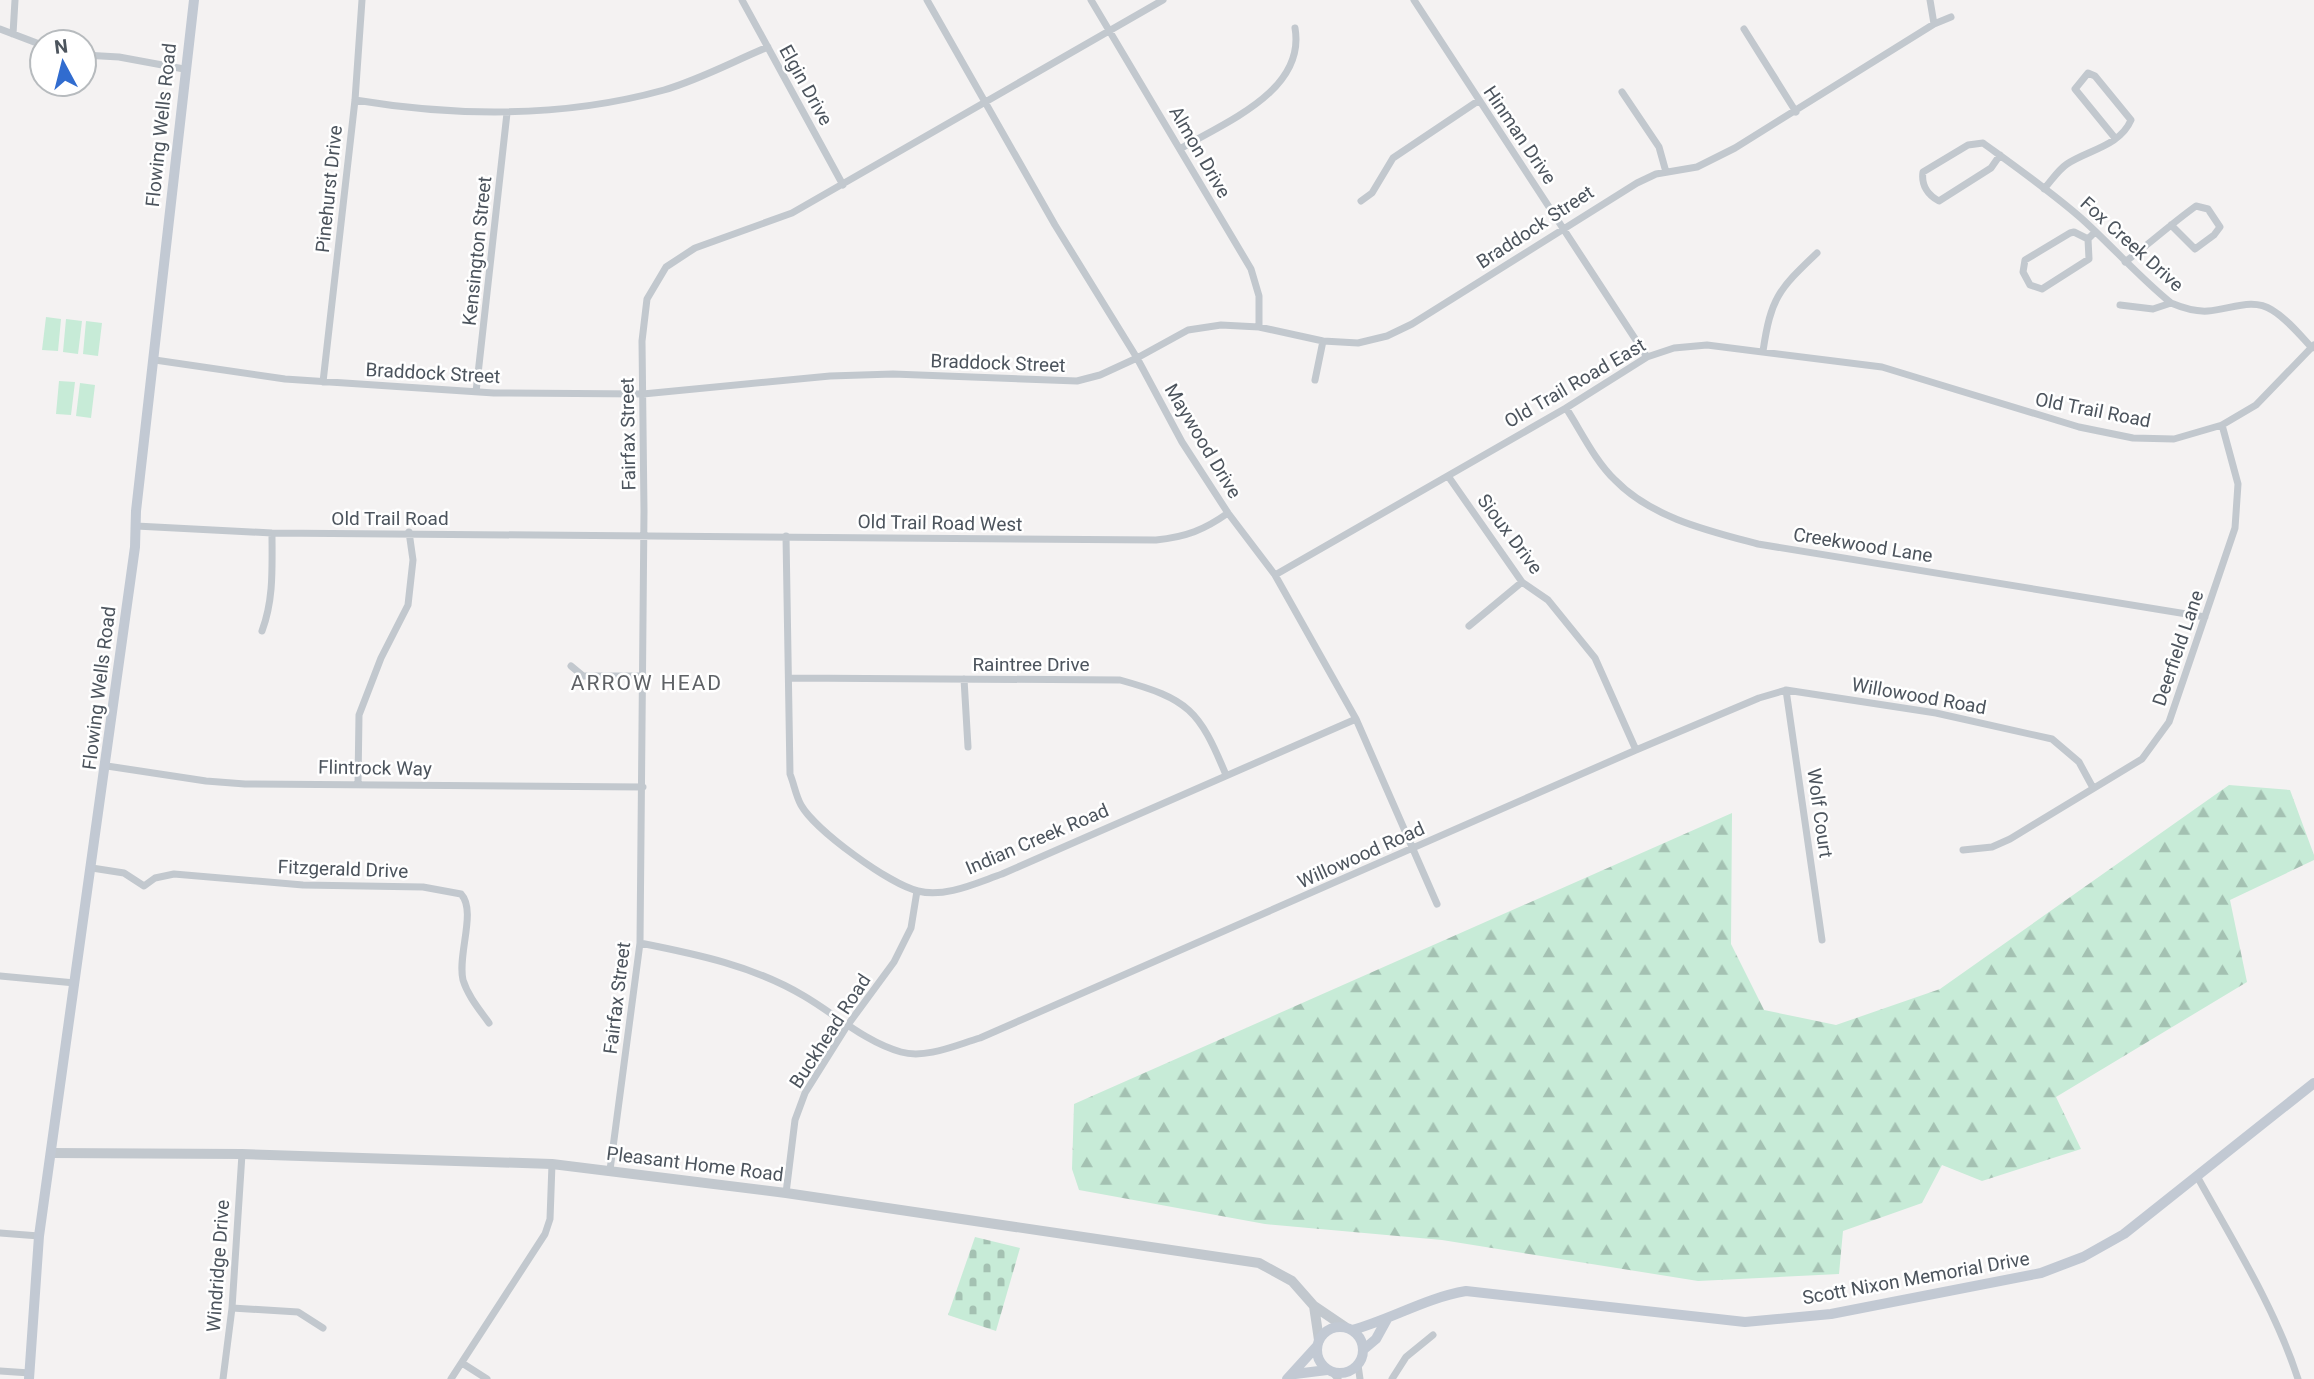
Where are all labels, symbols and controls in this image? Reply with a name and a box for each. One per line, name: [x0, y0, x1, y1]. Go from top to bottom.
north arrow: [28, 28, 98, 98]
text: N: [53, 34, 69, 59]
street label: Elgin Drive: [774, 41, 838, 129]
street label: Flowing Wells Road: [141, 42, 181, 208]
street label: Hinman Drive: [1479, 81, 1561, 189]
street label: Almon Drive: [1164, 102, 1236, 202]
street label: Pinehurst Drive: [311, 124, 347, 254]
street label: Kensington Street: [458, 175, 496, 327]
street label: Braddock Street: [1472, 181, 1598, 273]
street label: Fox Creek Drive: [2076, 192, 2188, 296]
street label: Old Trail Road East: [1500, 333, 1650, 433]
street label: Braddock Street: [930, 349, 1066, 377]
street label: Braddock Street: [365, 358, 501, 388]
street label: Fairfax Street: [616, 377, 640, 491]
street label: Maywood Drive: [1160, 379, 1246, 503]
street label: Old Trail Road: [2033, 388, 2153, 432]
street label: Sioux Drive: [1473, 490, 1547, 578]
street label: Old Trail Road: [331, 507, 449, 530]
street label: Old Trail Road West: [857, 510, 1023, 536]
street label: Creekwood Lane: [1792, 523, 1934, 567]
street label: Deerfield Lane: [2147, 587, 2209, 709]
street label: Flowing Wells Road: [78, 605, 120, 771]
street label: Raintree Drive: [972, 653, 1090, 676]
district label: ARROW HEAD: [571, 671, 723, 695]
street label: Willowood Road: [1850, 673, 1988, 719]
street label: Flintrock Way: [318, 756, 432, 780]
street label: Wolf Court: [1802, 767, 1838, 859]
street label: Indian Creek Road: [962, 798, 1112, 880]
street label: Willowood Road: [1294, 817, 1428, 893]
street label: Fitzgerald Drive: [277, 855, 409, 883]
street label: Fairfax Street: [599, 941, 635, 1055]
street label: Buckhead Road: [784, 969, 876, 1093]
street label: Pleasant Home Road: [605, 1142, 785, 1186]
street label: Windridge Drive: [202, 1199, 234, 1333]
street label: Scott Nixon Memorial Drive: [1801, 1247, 2031, 1309]

